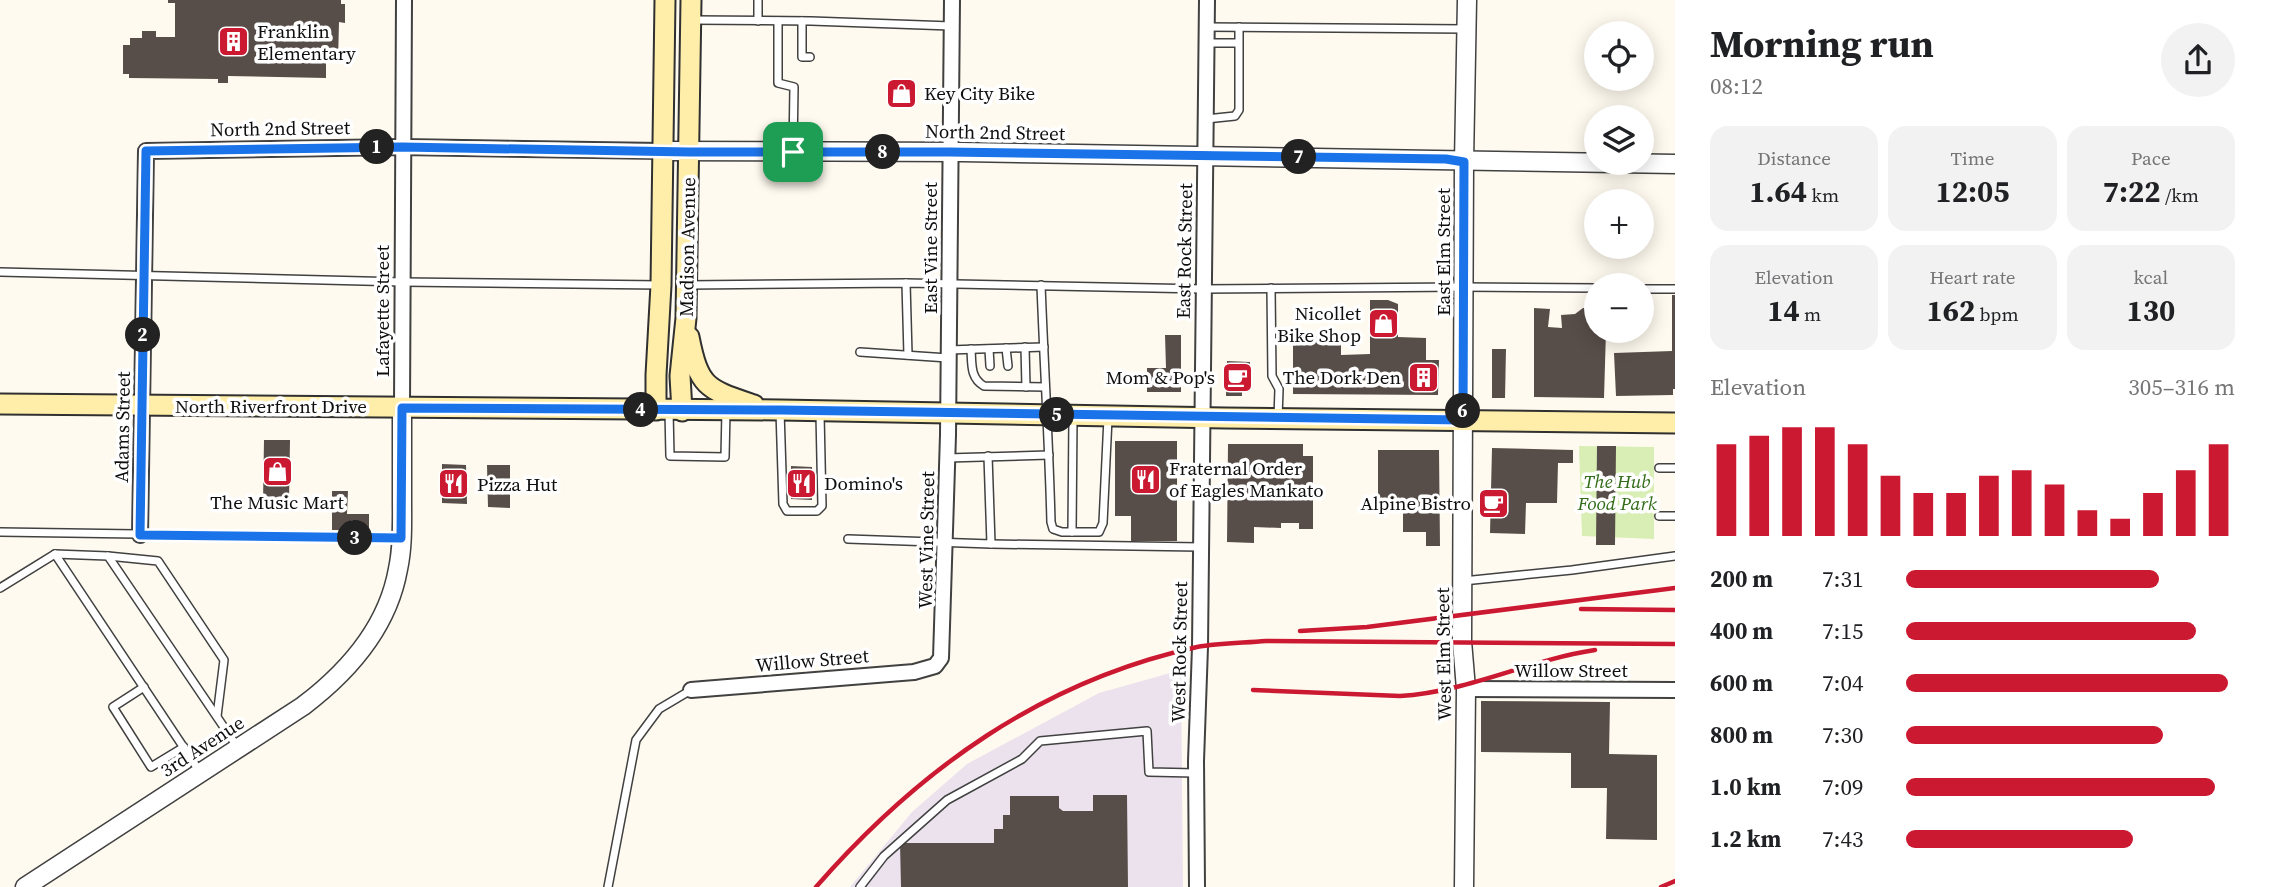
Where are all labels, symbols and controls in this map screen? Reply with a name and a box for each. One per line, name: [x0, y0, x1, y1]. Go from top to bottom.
place label: Franklin Elementary: [257, 18, 356, 66]
text: Morning run: [1710, 18, 1934, 70]
map controls: [1584, 21, 1654, 343]
button: locate: [1584, 21, 1654, 91]
button: share: [2161, 23, 2235, 97]
building icon: Franklin Elementary: [217, 25, 251, 59]
text: 08:12: [1710, 70, 1763, 102]
shop icon: Key City Bike: [884, 76, 918, 110]
place label: Key City Bike: [924, 80, 1035, 106]
button: layers: [1584, 105, 1654, 175]
street label: North 2nd Street: [210, 114, 351, 142]
street label: North 2nd Street: [925, 118, 1066, 146]
pin: [763, 122, 823, 182]
pin: 1: [360, 130, 394, 164]
text: 1: [371, 133, 382, 159]
icon: arrive: [774, 133, 812, 171]
pin: 8: [866, 134, 900, 170]
text: 8: [877, 138, 888, 164]
pin: 7: [1282, 140, 1316, 174]
text: 7: [1293, 143, 1304, 169]
text: Distance: [1757, 145, 1831, 171]
text: Time: [1951, 145, 1994, 171]
text: Pace: [2131, 145, 2171, 171]
text: 1.64: [1749, 171, 1807, 212]
text: 12:05: [1935, 171, 2010, 212]
text: 7:22: [2103, 171, 2161, 212]
street label: Madison Avenue: [673, 177, 701, 317]
street label: East Vine Street: [917, 181, 943, 314]
street label: East Rock Street: [1170, 182, 1198, 319]
text: km: [1807, 182, 1839, 208]
text: /km: [2161, 182, 2199, 208]
street label: East Elm Street: [1430, 187, 1456, 316]
button: +: [1584, 189, 1654, 259]
street label: Lafayette Street: [369, 244, 395, 377]
text: Elevation: [1754, 264, 1834, 290]
text: Heart rate: [1929, 264, 2016, 290]
text: kcal: [2134, 264, 2168, 290]
button: −: [1584, 273, 1654, 343]
text: 14: [1767, 290, 1800, 331]
text: 162: [1926, 290, 1975, 331]
text: 130: [2126, 290, 2175, 331]
place label: Nicollet Bike Shop: [1277, 300, 1362, 348]
text: m: [1800, 301, 1821, 327]
text: bpm: [1975, 301, 2019, 327]
shop icon: Nicollet Bike Shop: [1367, 307, 1401, 341]
pin: 2: [125, 318, 160, 352]
text: 2: [137, 321, 148, 347]
cafe icon: Mom & Pop's: [1221, 360, 1255, 394]
building icon: The Dork Den: [1407, 360, 1441, 394]
place label: Mom & Pop's: [1106, 364, 1215, 390]
place label: The Dork Den: [1283, 364, 1401, 390]
street label: Adams Street: [108, 370, 136, 483]
text: Elevation: [1710, 371, 1806, 403]
text: 305–316 m: [2128, 371, 2235, 403]
pin: 4: [624, 392, 658, 428]
street label: North Riverfront Drive: [175, 393, 367, 419]
pin: 6: [1446, 394, 1480, 428]
text: 4: [635, 396, 646, 422]
text: 6: [1457, 397, 1468, 423]
pin: 5: [1040, 398, 1074, 432]
text: 5: [1051, 401, 1062, 427]
shop icon: The Music Mart: [260, 454, 294, 488]
place label: Fraternal Order of Eagles Mankato: [1169, 455, 1324, 503]
restaurant icon: Fraternal Order of Eagles Mankato: [1129, 462, 1163, 496]
restaurant icon: Domino's: [784, 466, 818, 500]
restaurant icon: Pizza Hut: [437, 467, 471, 501]
park label: The Hub Food Park: [1576, 468, 1657, 516]
place label: Domino's: [824, 470, 903, 496]
street label: West Vine Street: [912, 470, 940, 609]
place label: Pizza Hut: [477, 471, 558, 497]
cafe icon: Alpine Bistro: [1477, 486, 1511, 520]
place label: The Music Mart: [210, 489, 344, 515]
place label: Alpine Bistro: [1360, 490, 1471, 516]
pin: 3: [338, 520, 372, 556]
text: 3: [349, 524, 360, 550]
text: 200 m: [1710, 563, 1773, 595]
text: 7:31: [1822, 563, 1863, 595]
street label: West Rock Street: [1165, 580, 1193, 723]
street label: West Elm Street: [1429, 586, 1457, 721]
text: 400 m: [1710, 615, 1773, 647]
text: 7:15: [1822, 615, 1863, 647]
street label: Willow Street: [754, 642, 870, 678]
street label: Willow Street: [1514, 657, 1628, 683]
text: 600 m: [1710, 667, 1773, 699]
text: 7:04: [1822, 667, 1863, 699]
street label: 3rd Avenue: [155, 709, 249, 783]
text: 800 m: [1710, 719, 1773, 751]
text: 7:30: [1822, 719, 1863, 751]
text: 1.0 km: [1710, 771, 1781, 803]
text: 7:09: [1822, 771, 1863, 803]
text: 1.2 km: [1710, 823, 1781, 855]
text: 7:43: [1822, 823, 1863, 855]

